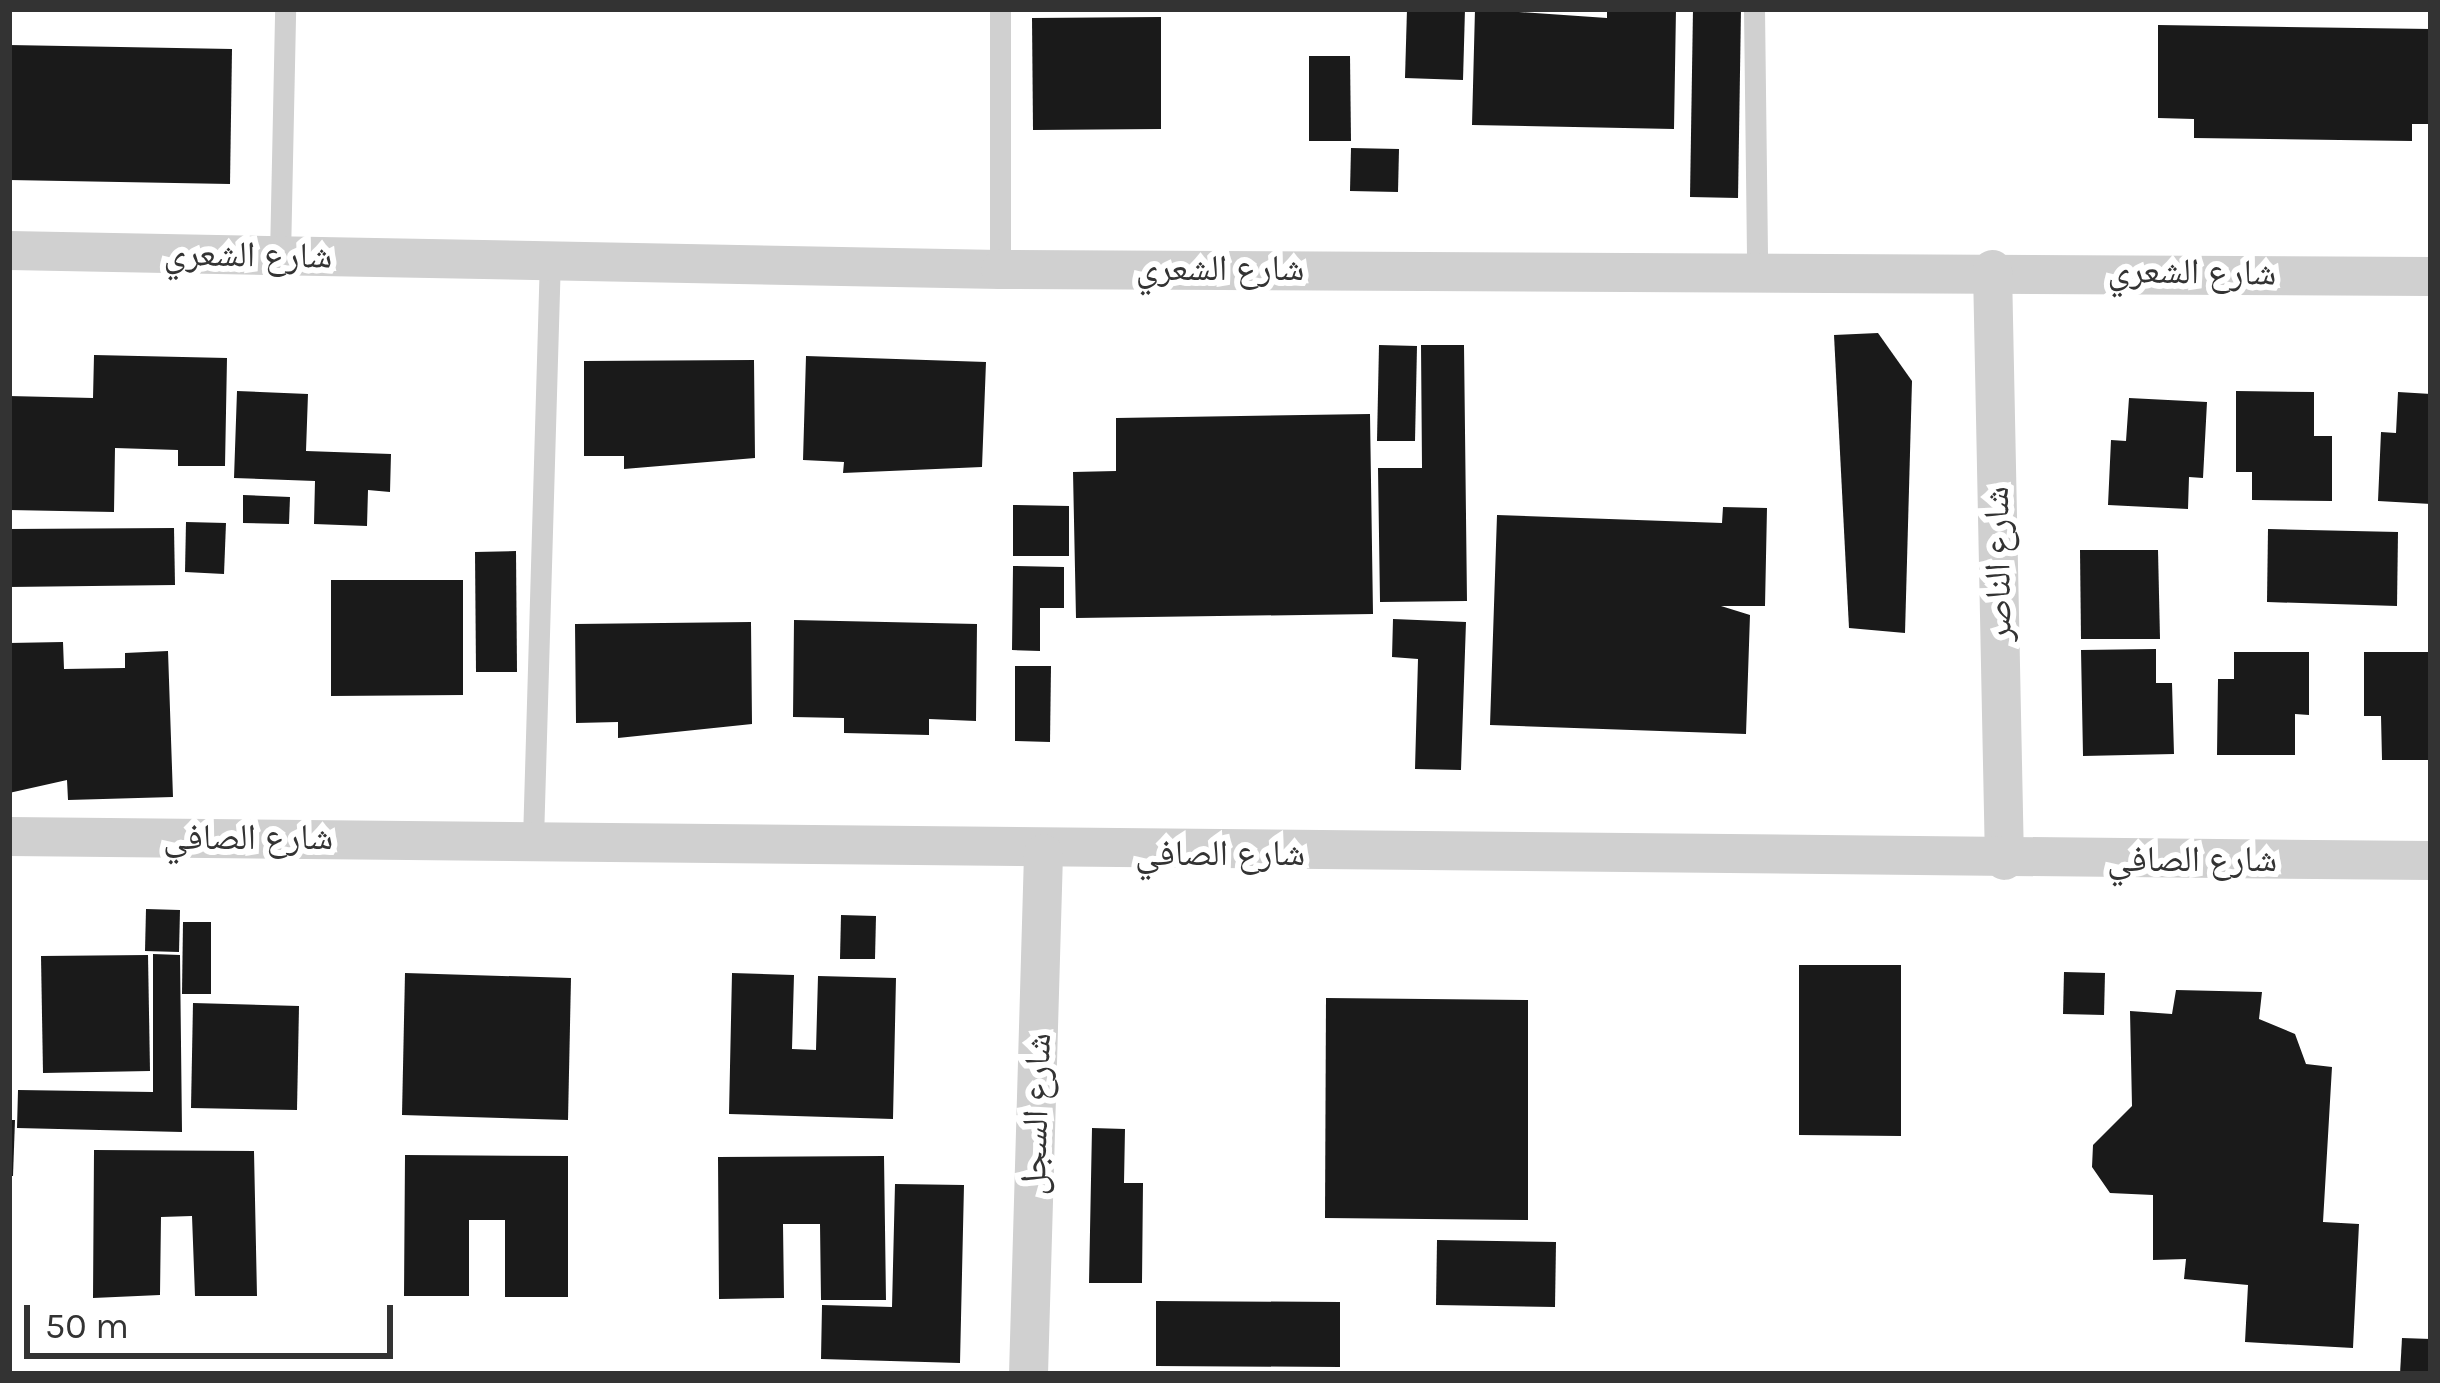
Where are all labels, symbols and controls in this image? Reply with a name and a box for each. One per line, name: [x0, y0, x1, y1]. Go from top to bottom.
street label: شارع الشعري: [163, 232, 333, 278]
street label: شارع الشعري: [1136, 247, 1304, 291]
street label: شارع الشعري: [2107, 249, 2277, 295]
street label: شارع الناصر: [1975, 486, 2021, 642]
street label: شارع الصافي: [163, 816, 333, 860]
street label: شارع الصافي: [1135, 832, 1305, 876]
street label: شارع الصافي: [2107, 838, 2277, 882]
street label: شارع السجل: [1012, 1032, 1060, 1196]
scale bar: [30, 1281, 399, 1355]
text: 50 m: [45, 1305, 129, 1347]

